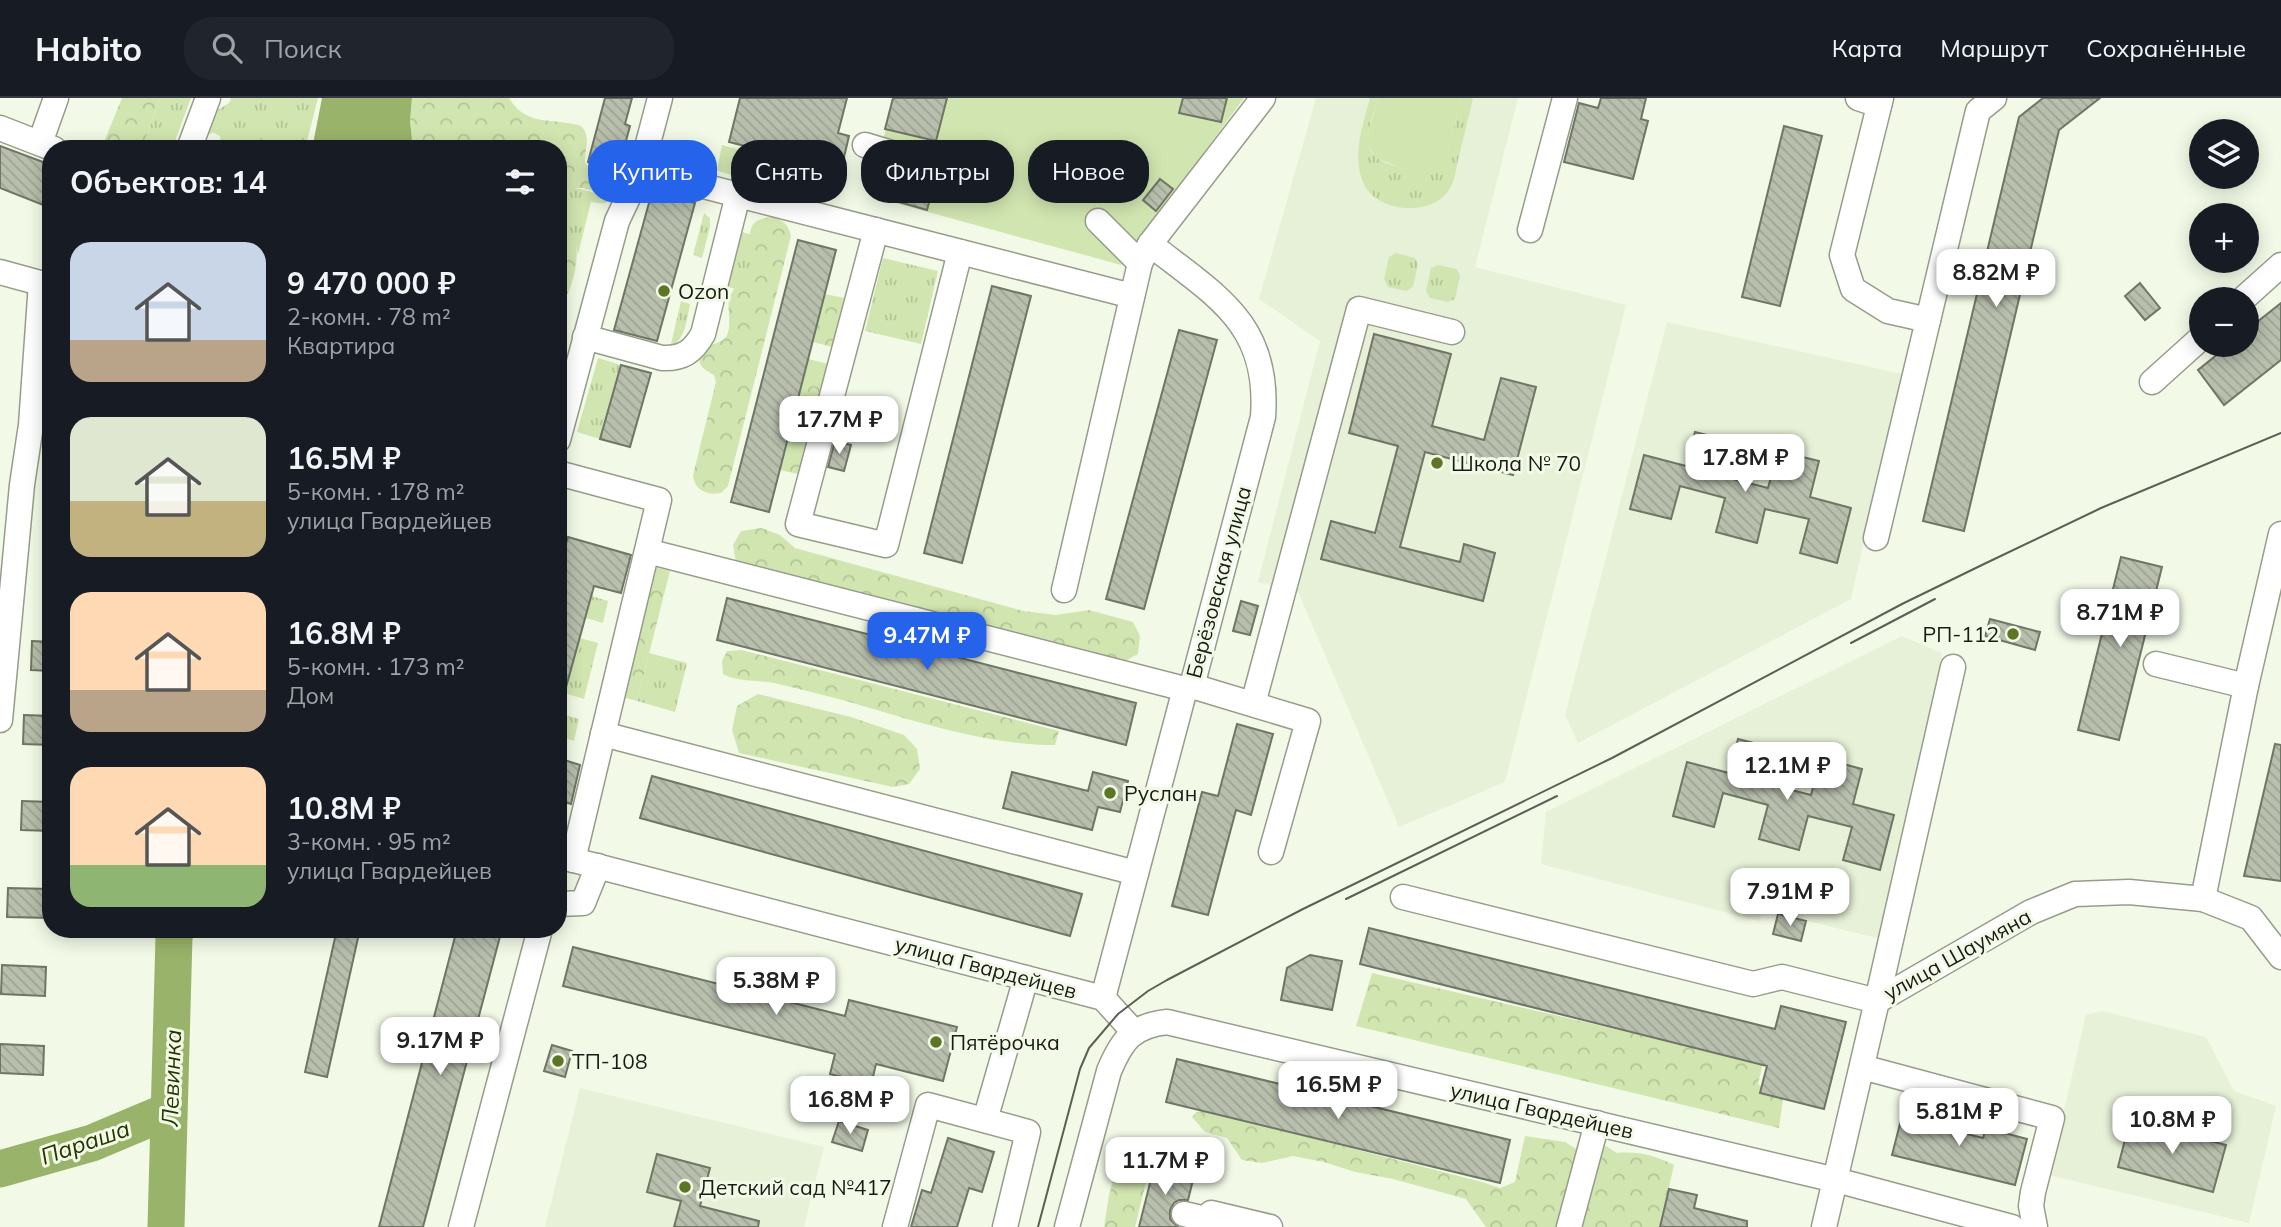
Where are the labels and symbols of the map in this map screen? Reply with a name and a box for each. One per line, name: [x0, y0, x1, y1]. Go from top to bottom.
pin: 8.82M ₽: [1931, 250, 2061, 309]
place label: Ozon: [678, 278, 729, 304]
marker: Ozon: [656, 283, 672, 299]
pin: 17.7M ₽: [774, 396, 904, 456]
pin: 17.8M ₽: [1680, 434, 1810, 494]
place label: Школа № 70: [1451, 450, 1581, 476]
marker: Школа № 70: [1429, 455, 1445, 471]
street label: Берёзовская улица: [1180, 483, 1256, 681]
pin: 8.71M ₽: [2055, 589, 2185, 649]
pin: 9.47M ₽: [862, 612, 992, 672]
place label: РП-112: [1922, 621, 1999, 647]
marker: РП-112: [2005, 626, 2021, 642]
pin: 12.1M ₽: [1722, 742, 1852, 802]
place label: Руслан: [1124, 780, 1197, 806]
marker: Руслан: [1102, 785, 1118, 801]
pin: 7.91M ₽: [1725, 868, 1855, 928]
street label: улица Шаумяна: [1879, 903, 2035, 1005]
street label: улица Гвардейцев: [892, 930, 1080, 1004]
pin: 5.38M ₽: [711, 958, 841, 1017]
pin: 9.17M ₽: [375, 1018, 505, 1077]
water label: Левинка: [155, 1029, 187, 1128]
place label: Пятёрочка: [950, 1029, 1060, 1055]
marker: Пятёрочка: [928, 1034, 944, 1050]
place label: ТП-108: [572, 1048, 648, 1074]
marker: ТП-108: [550, 1053, 566, 1069]
pin: 16.5M ₽: [1273, 1062, 1403, 1121]
pin: 16.8M ₽: [785, 1076, 915, 1136]
street label: улица Гвардейцев: [1448, 1076, 1636, 1144]
pin: 5.81M ₽: [1894, 1088, 2024, 1148]
pin: 10.8M ₽: [2107, 1096, 2237, 1156]
water label: Параша: [37, 1113, 133, 1171]
pin: 11.7M ₽: [1100, 1138, 1230, 1197]
place label: Детский сад №417: [699, 1174, 892, 1200]
marker: Детский сад №417: [677, 1179, 693, 1195]

